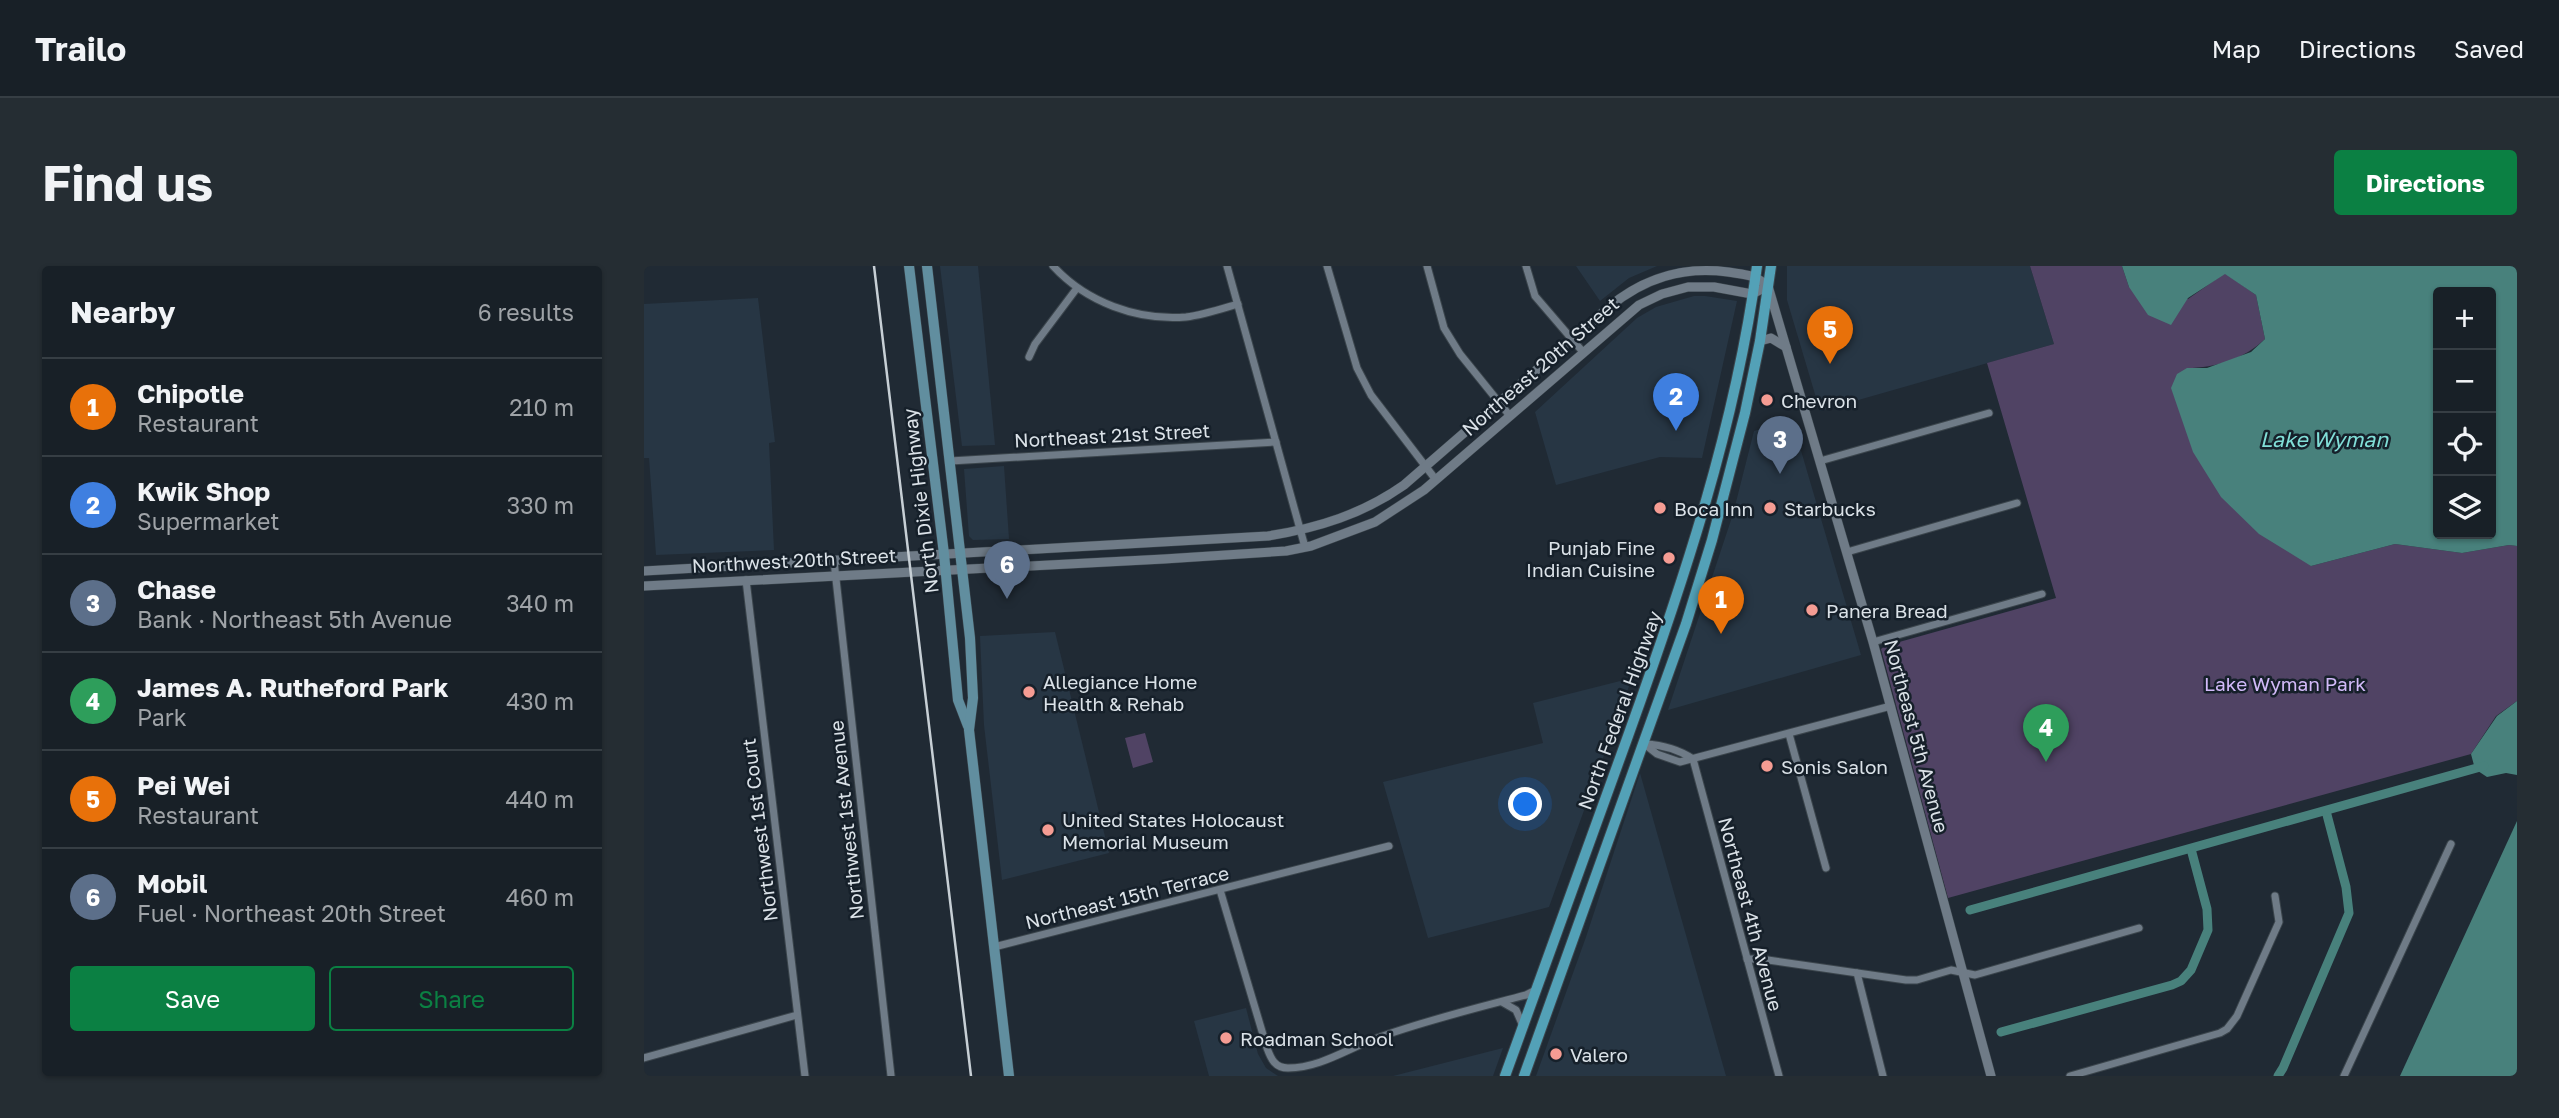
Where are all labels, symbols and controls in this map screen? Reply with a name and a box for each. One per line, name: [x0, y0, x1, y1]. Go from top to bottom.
text: Trailo: [35, 29, 126, 68]
text: Map: [2212, 34, 2261, 63]
text: Directions: [2299, 34, 2416, 63]
text: Saved: [2454, 34, 2524, 63]
button: Directions: [2334, 150, 2517, 215]
text: Find us: [42, 153, 213, 212]
map controls: [2433, 287, 2496, 539]
button: +: [2433, 287, 2496, 350]
street label: Northeast 20th Street: [1457, 292, 1623, 440]
text: Nearby: [70, 294, 175, 330]
text: 6 results: [478, 298, 574, 326]
pin: 5: [1807, 306, 1853, 364]
button: −: [2433, 350, 2496, 413]
pin: 2: [1653, 373, 1699, 431]
text: Chipotle: [137, 378, 244, 409]
place label: Chevron: [1781, 389, 1857, 412]
marker: Chevron: [1759, 392, 1775, 408]
text: 1: [87, 393, 99, 421]
text: 210 m: [509, 393, 574, 421]
street label: North Dixie Highway: [897, 407, 943, 595]
text: Restaurant: [137, 409, 259, 437]
button: locate: [2433, 413, 2496, 476]
pin: 3: [1757, 416, 1803, 474]
street label: Northeast 21st Street: [1014, 418, 1210, 452]
water label: Lake Wyman: [2260, 426, 2389, 452]
text: Kwik Shop: [137, 476, 270, 507]
button: layers: [2433, 476, 2496, 539]
text: 2: [86, 491, 100, 519]
text: 330 m: [507, 491, 574, 519]
place label: Boca Inn: [1674, 497, 1753, 520]
place label: Starbucks: [1784, 497, 1876, 520]
marker: Boca Inn: [1652, 500, 1668, 516]
marker: Starbucks: [1762, 500, 1778, 516]
text: Supermarket: [137, 507, 280, 535]
place label: Punjab Fine Indian Cuisine: [1526, 536, 1655, 581]
pin: 6: [984, 541, 1030, 599]
street label: Northwest 20th Street: [691, 543, 897, 577]
marker: Punjab Fine Indian Cuisine: [1661, 550, 1677, 566]
text: Chase: [137, 574, 216, 605]
pin: 1: [1698, 576, 1744, 634]
text: 3: [86, 589, 100, 617]
text: 340 m: [506, 589, 574, 617]
place label: Panera Bread: [1826, 599, 1948, 622]
marker: Panera Bread: [1804, 602, 1820, 618]
text: Bank · Northeast 5th Avenue: [137, 605, 452, 633]
street label: North Federal Highway: [1572, 607, 1666, 813]
street label: Northeast 5th Avenue: [1880, 637, 1954, 835]
place label: Allegiance Home Health & Rehab: [1043, 670, 1197, 715]
text: James A. Rutheford Park: [137, 672, 449, 703]
park label: Lake Wyman Park: [2204, 672, 2366, 695]
marker: Allegiance Home Health & Rehab: [1021, 684, 1037, 700]
text: 4: [86, 687, 100, 715]
text: 430 m: [506, 687, 574, 715]
text: Park: [137, 703, 187, 731]
pin: 4: [2023, 704, 2069, 762]
street label: Northwest 1st Avenue: [824, 719, 868, 921]
street label: Northwest 1st Court: [736, 737, 782, 923]
place label: Sonis Salon: [1781, 755, 1888, 778]
marker: Sonis Salon: [1759, 758, 1775, 774]
text: Pei Wei: [137, 770, 230, 801]
text: 5: [86, 785, 100, 813]
text: 440 m: [506, 785, 574, 813]
your location: [1508, 787, 1542, 821]
text: Restaurant: [137, 801, 259, 829]
place label: United States Holocaust Memorial Museum: [1062, 808, 1284, 853]
street label: Northeast 4th Avenue: [1714, 815, 1788, 1013]
marker: United States Holocaust Memorial Museum: [1040, 822, 1056, 838]
street label: Northeast 15th Terrace: [1023, 861, 1231, 933]
text: Mobil: [137, 868, 208, 899]
text: 6: [86, 883, 100, 911]
text: 460 m: [506, 883, 574, 911]
text: Fuel · Northeast 20th Street: [137, 899, 446, 927]
button: Save: [70, 966, 315, 1031]
button: Share: [329, 966, 574, 1031]
place label: Roadman School: [1240, 1027, 1394, 1050]
marker: Roadman School: [1218, 1030, 1234, 1046]
place label: Valero: [1570, 1043, 1628, 1066]
marker: Valero: [1548, 1046, 1564, 1062]

